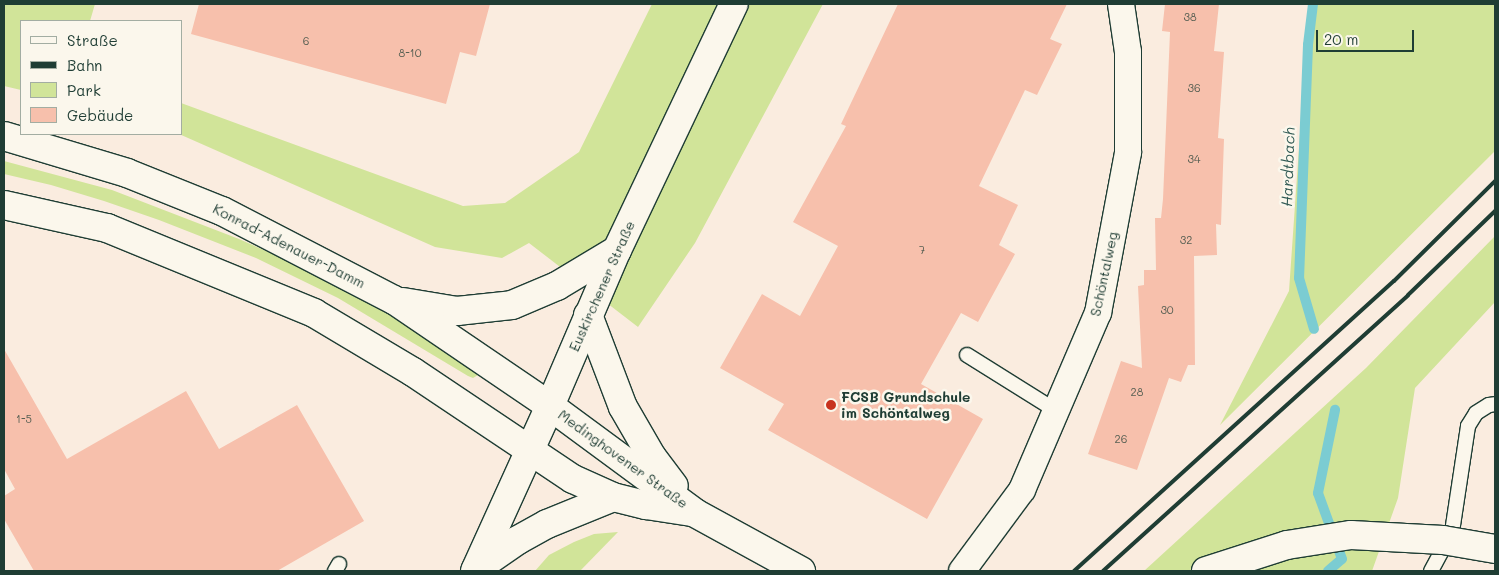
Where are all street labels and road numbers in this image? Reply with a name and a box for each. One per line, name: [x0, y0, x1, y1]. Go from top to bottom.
street label: Konrad-Adenauer-Damm: [210, 200, 368, 292]
street label: Euskirchener Straße: [566, 218, 638, 354]
street label: Schöntalweg: [1087, 230, 1121, 318]
street label: Medinghovener Straße: [555, 406, 691, 512]

